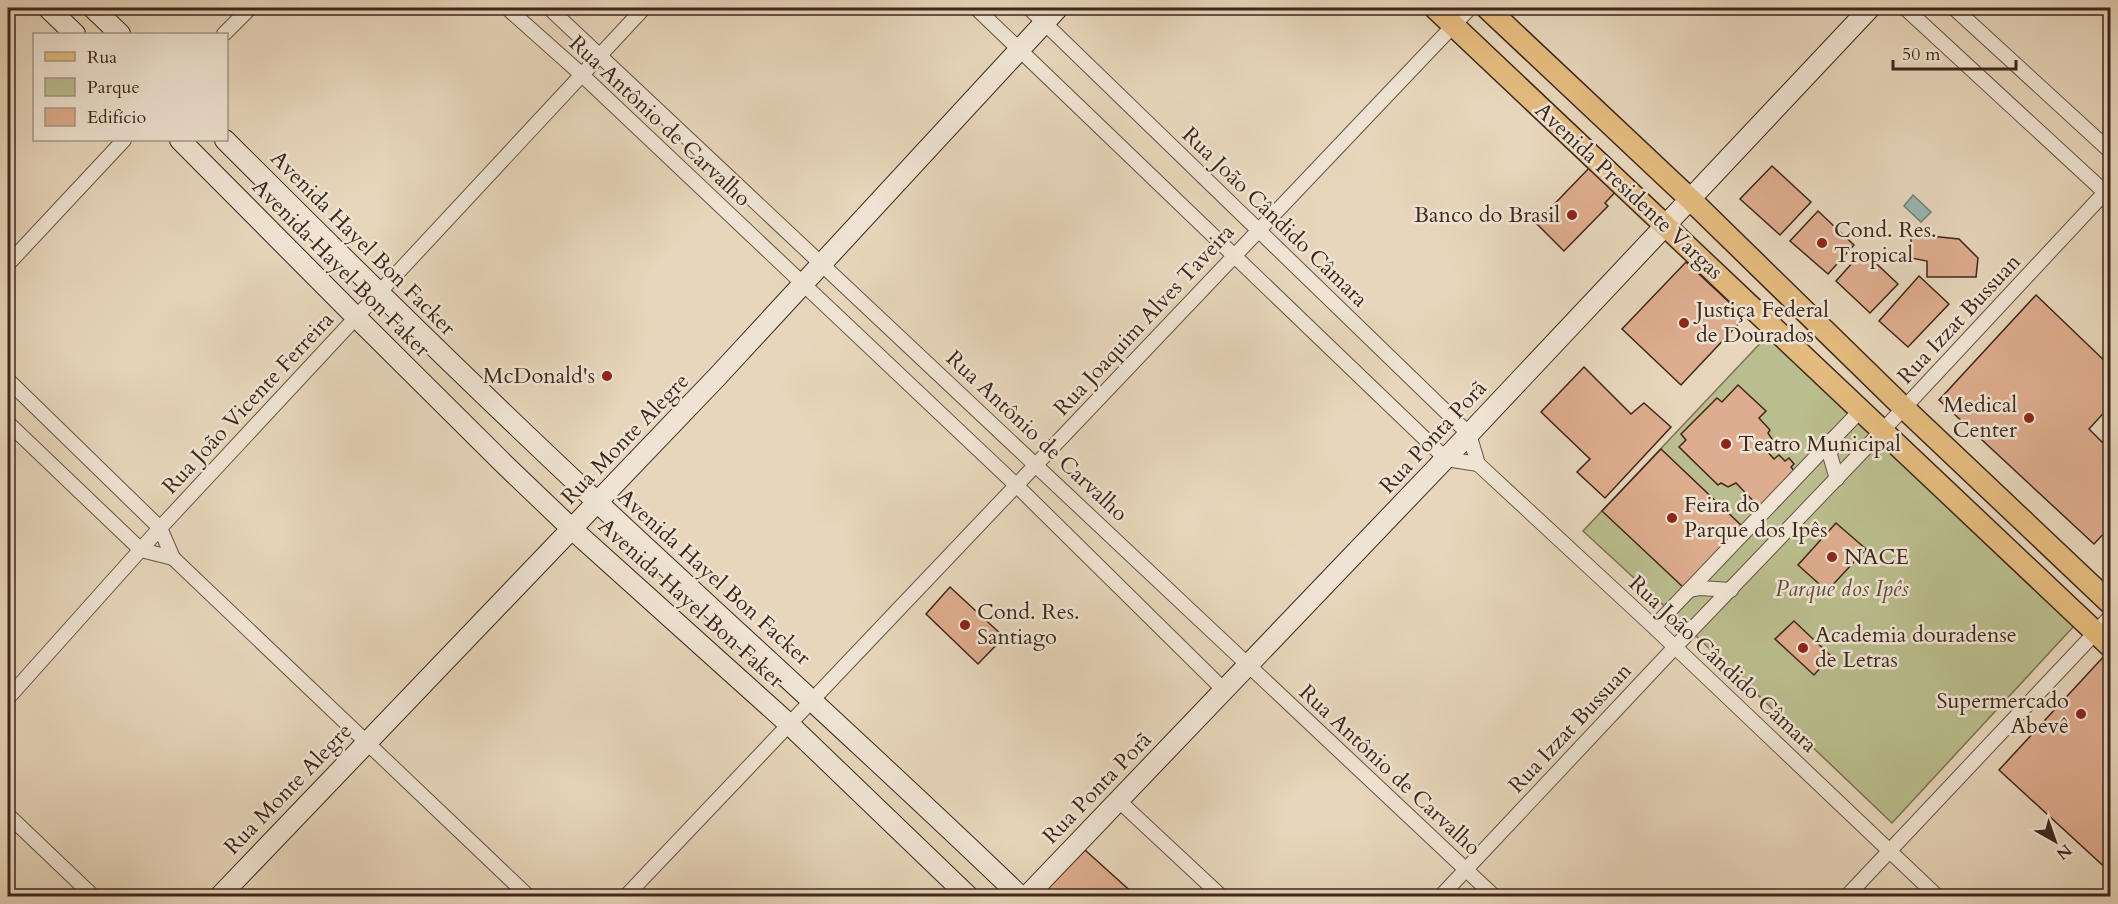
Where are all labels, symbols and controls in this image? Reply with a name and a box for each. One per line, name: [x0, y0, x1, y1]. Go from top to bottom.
street label: Rua Antônio de Carvalho: [563, 29, 757, 213]
legend: [33, 33, 228, 141]
scale bar: [1893, 33, 2016, 71]
text: 50 m: [1902, 42, 1941, 67]
text: Rua: [87, 45, 117, 70]
text: Parque: [87, 75, 140, 100]
street label: Avenida Presidente Vargas: [1528, 96, 1730, 286]
text: Edifício: [87, 105, 147, 130]
street label: Rua João Cândido Câmara: [1176, 120, 1375, 314]
street label: Avenida Hayel Bon Facker: [264, 144, 463, 343]
street label: Avenida Hayel Bon Faker: [245, 172, 437, 364]
place label: Banco do Brasil: [1414, 200, 1560, 230]
marker: Banco do Brasil: [1565, 208, 1579, 222]
place label: Cond. Res. Tropical: [1834, 215, 1937, 270]
street label: Rua Joaquim Alves Taveira: [1047, 217, 1241, 422]
marker: Cond. Res. Tropical: [1815, 236, 1829, 250]
street label: Rua Izzat Bussuan: [1891, 247, 2028, 391]
place label: Justiça Federal de Dourados: [1693, 295, 1829, 350]
street label: Rua João Vicente Ferreira: [155, 305, 341, 501]
marker: Justiça Federal de Dourados: [1677, 316, 1691, 330]
street label: Rua Antônio de Carvalho: [940, 344, 1134, 528]
place label: McDonald's: [483, 361, 595, 391]
street label: Rua Monte Alegre: [554, 367, 696, 511]
marker: McDonald's: [600, 369, 614, 383]
street label: Rua Ponta Porã: [1373, 373, 1494, 500]
place label: Medical Center: [1943, 390, 2018, 445]
marker: Medical Center: [2022, 411, 2036, 425]
place label: Teatro Municipal: [1738, 429, 1901, 459]
marker: Teatro Municipal: [1719, 437, 1733, 451]
street label: Avenida Hayel Bon Facker: [611, 482, 818, 673]
place label: Feira do Parque dos Ipês: [1684, 490, 1828, 545]
street label: Avenida Hayel Bon Faker: [592, 511, 791, 695]
marker: Feira do Parque dos Ipês: [1665, 511, 1679, 525]
place label: NACE: [1844, 542, 1909, 572]
marker: NACE: [1825, 550, 1839, 564]
street label: Rua João Cândido Câmara: [1622, 569, 1824, 760]
park label: Parque dos Ipês: [1775, 574, 1909, 604]
place label: Cond. Res. Santiago: [977, 597, 1080, 652]
marker: Cond. Res. Santiago: [958, 618, 972, 632]
place label: Academia douradense de Letras: [1815, 620, 2017, 675]
marker: Academia douradense de Letras: [1796, 641, 1810, 655]
street label: Rua Izzat Bussuan: [1502, 656, 1639, 800]
street label: Rua Antônio de Carvalho: [1293, 678, 1487, 862]
place label: Supermercado Abevê: [1936, 686, 2069, 741]
marker: Supermercado Abevê: [2074, 707, 2088, 721]
street label: Rua Monte Alegre: [217, 717, 359, 861]
street label: Rua Ponta Porã: [1036, 725, 1158, 851]
north arrow: [2025, 811, 2085, 871]
text: N: [2052, 839, 2076, 865]

